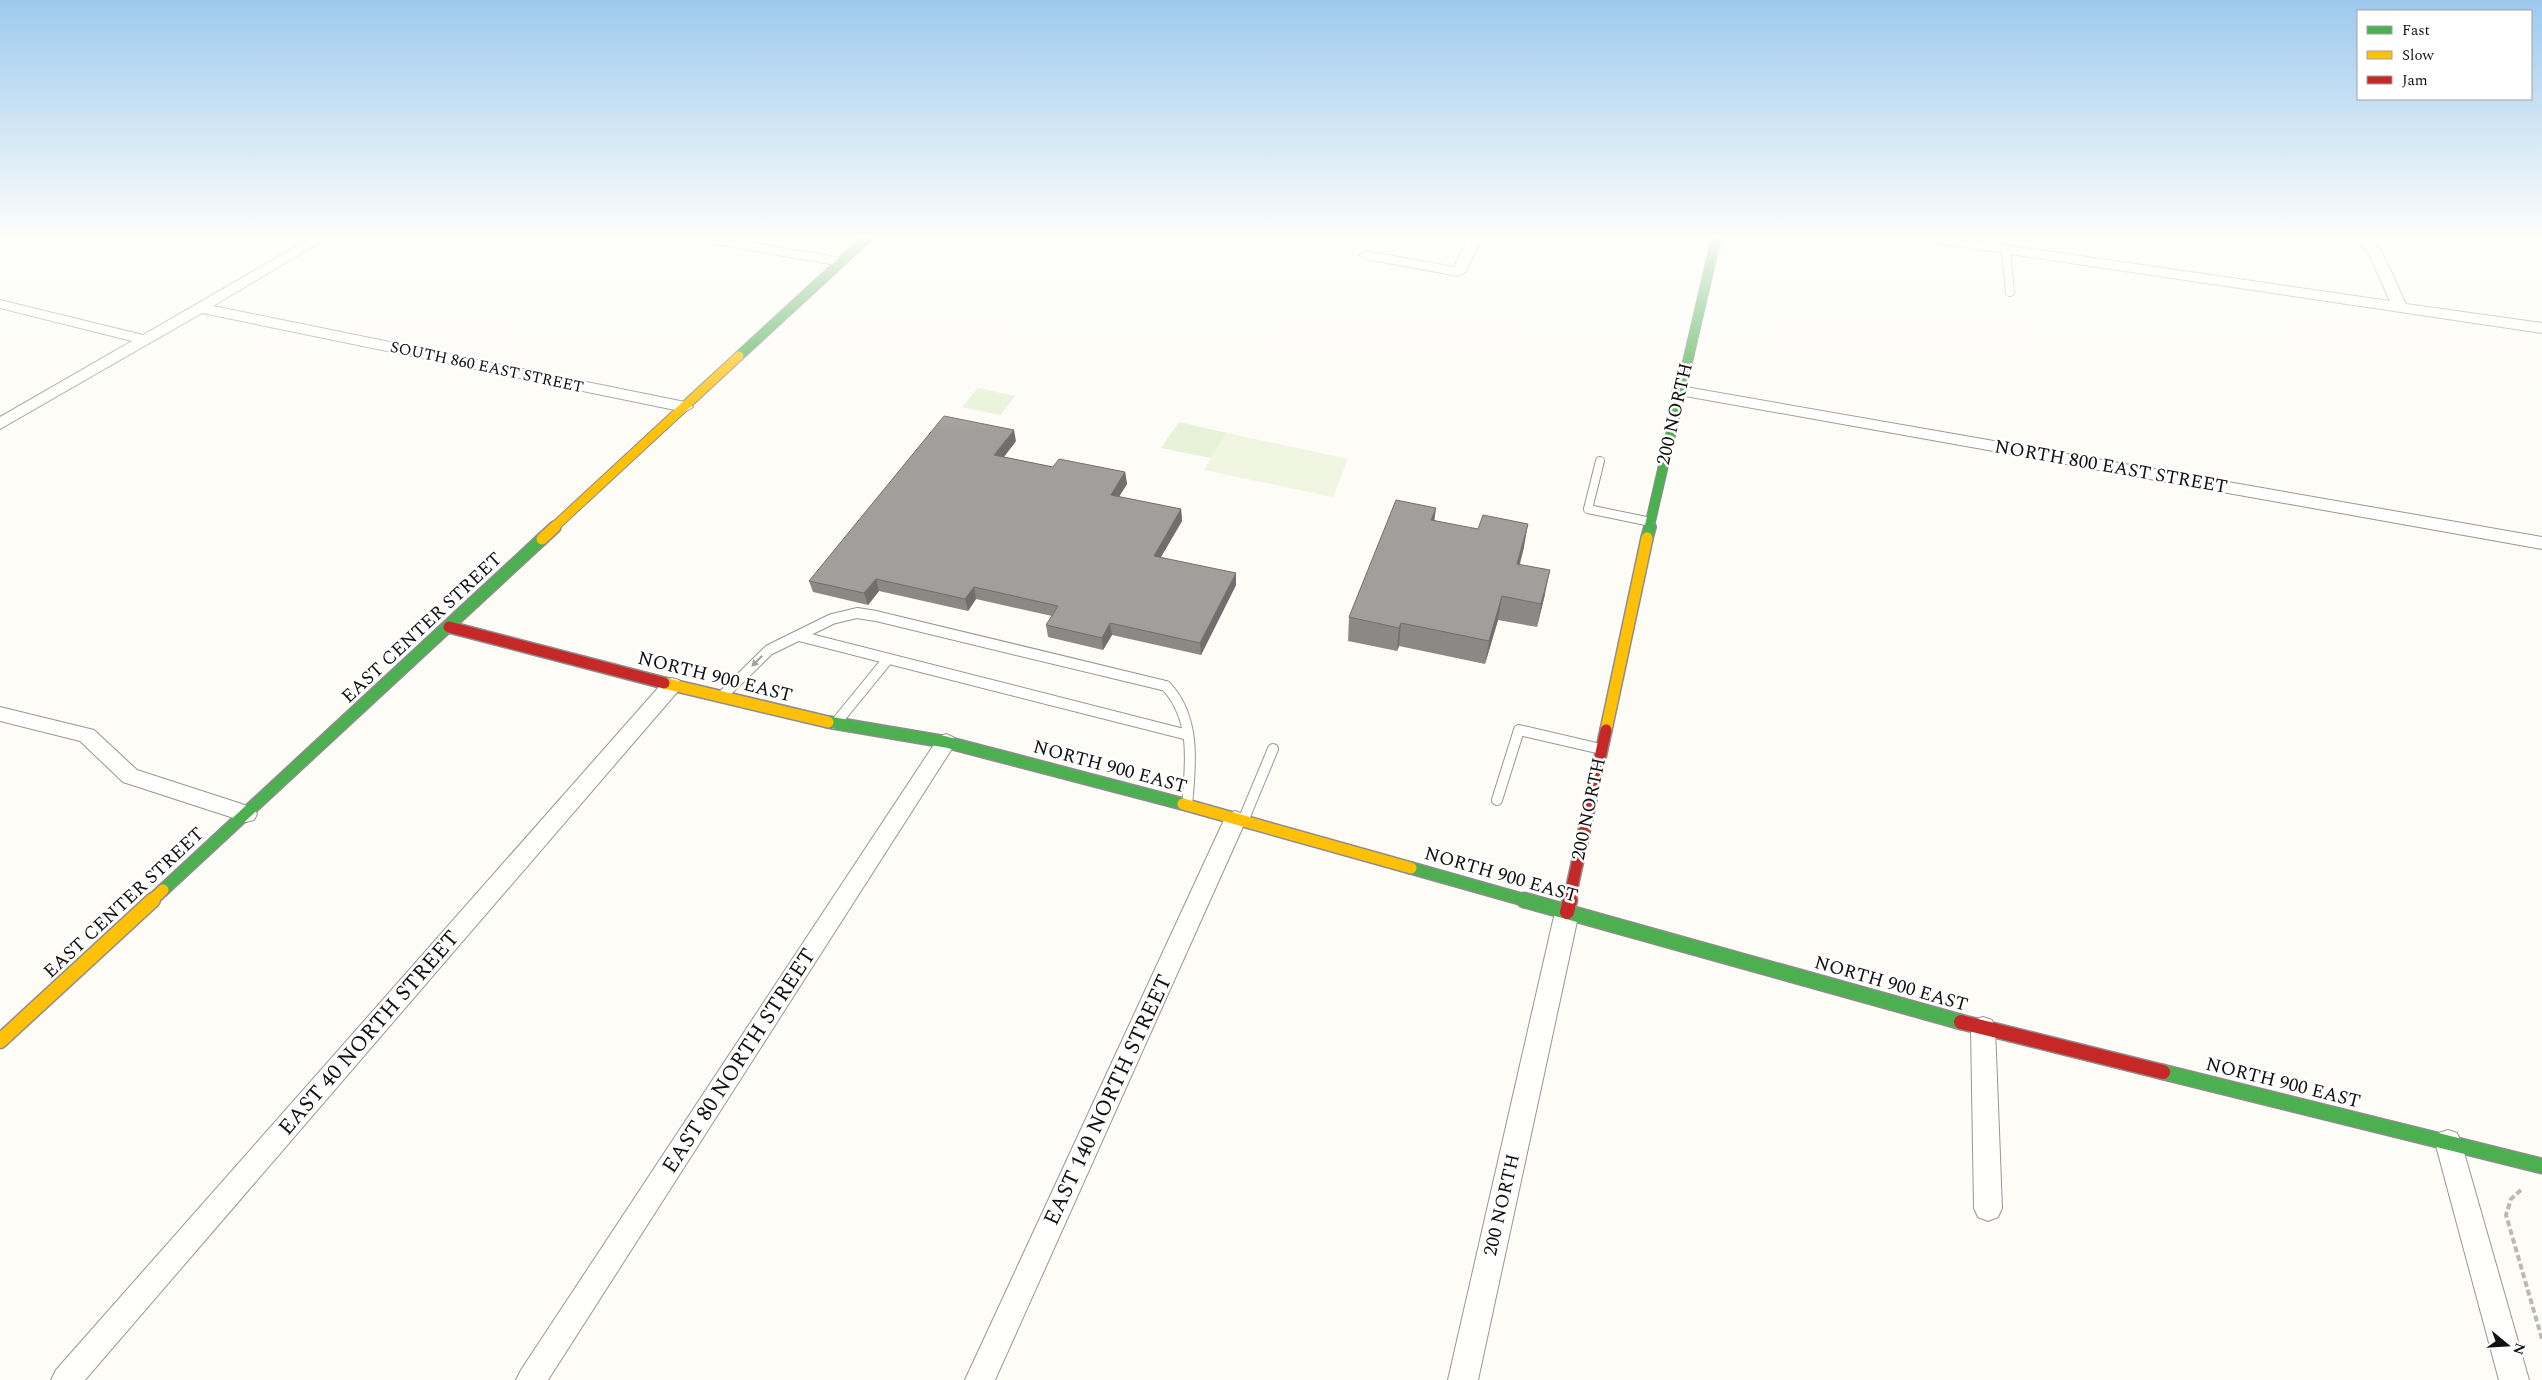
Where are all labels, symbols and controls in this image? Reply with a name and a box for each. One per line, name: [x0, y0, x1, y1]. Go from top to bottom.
legend: [2357, 10, 2532, 100]
text: Fast: [2402, 19, 2430, 42]
text: Slow: [2402, 44, 2434, 67]
text: Jam: [2402, 69, 2428, 92]
street label: SOUTH 860 EAST STREET: [388, 335, 586, 399]
street label: 200 NORTH: [1649, 360, 1701, 468]
street label: NORTH 800 EAST STREET: [1992, 432, 2230, 502]
street label: EAST CENTER STREET: [335, 545, 509, 711]
street label: NORTH 900 EAST: [635, 644, 795, 710]
one-way arrow: [752, 655, 764, 667]
street label: NORTH 900 EAST: [1030, 732, 1190, 802]
street label: 200 NORTH: [1564, 755, 1614, 863]
street label: EAST CENTER STREET: [37, 820, 211, 986]
street label: NORTH 900 EAST: [1421, 839, 1581, 911]
street label: EAST 40 NORTH STREET: [270, 923, 468, 1143]
street label: EAST 80 NORTH STREET: [654, 942, 824, 1180]
street label: NORTH 900 EAST: [1811, 948, 1971, 1020]
street label: EAST 140 NORTH STREET: [1035, 969, 1181, 1231]
street label: NORTH 900 EAST: [2203, 1050, 2363, 1116]
street label: 200 NORTH: [1476, 1151, 1528, 1259]
north arrow: [2482, 1320, 2532, 1370]
text: N: [2507, 1340, 2531, 1358]

